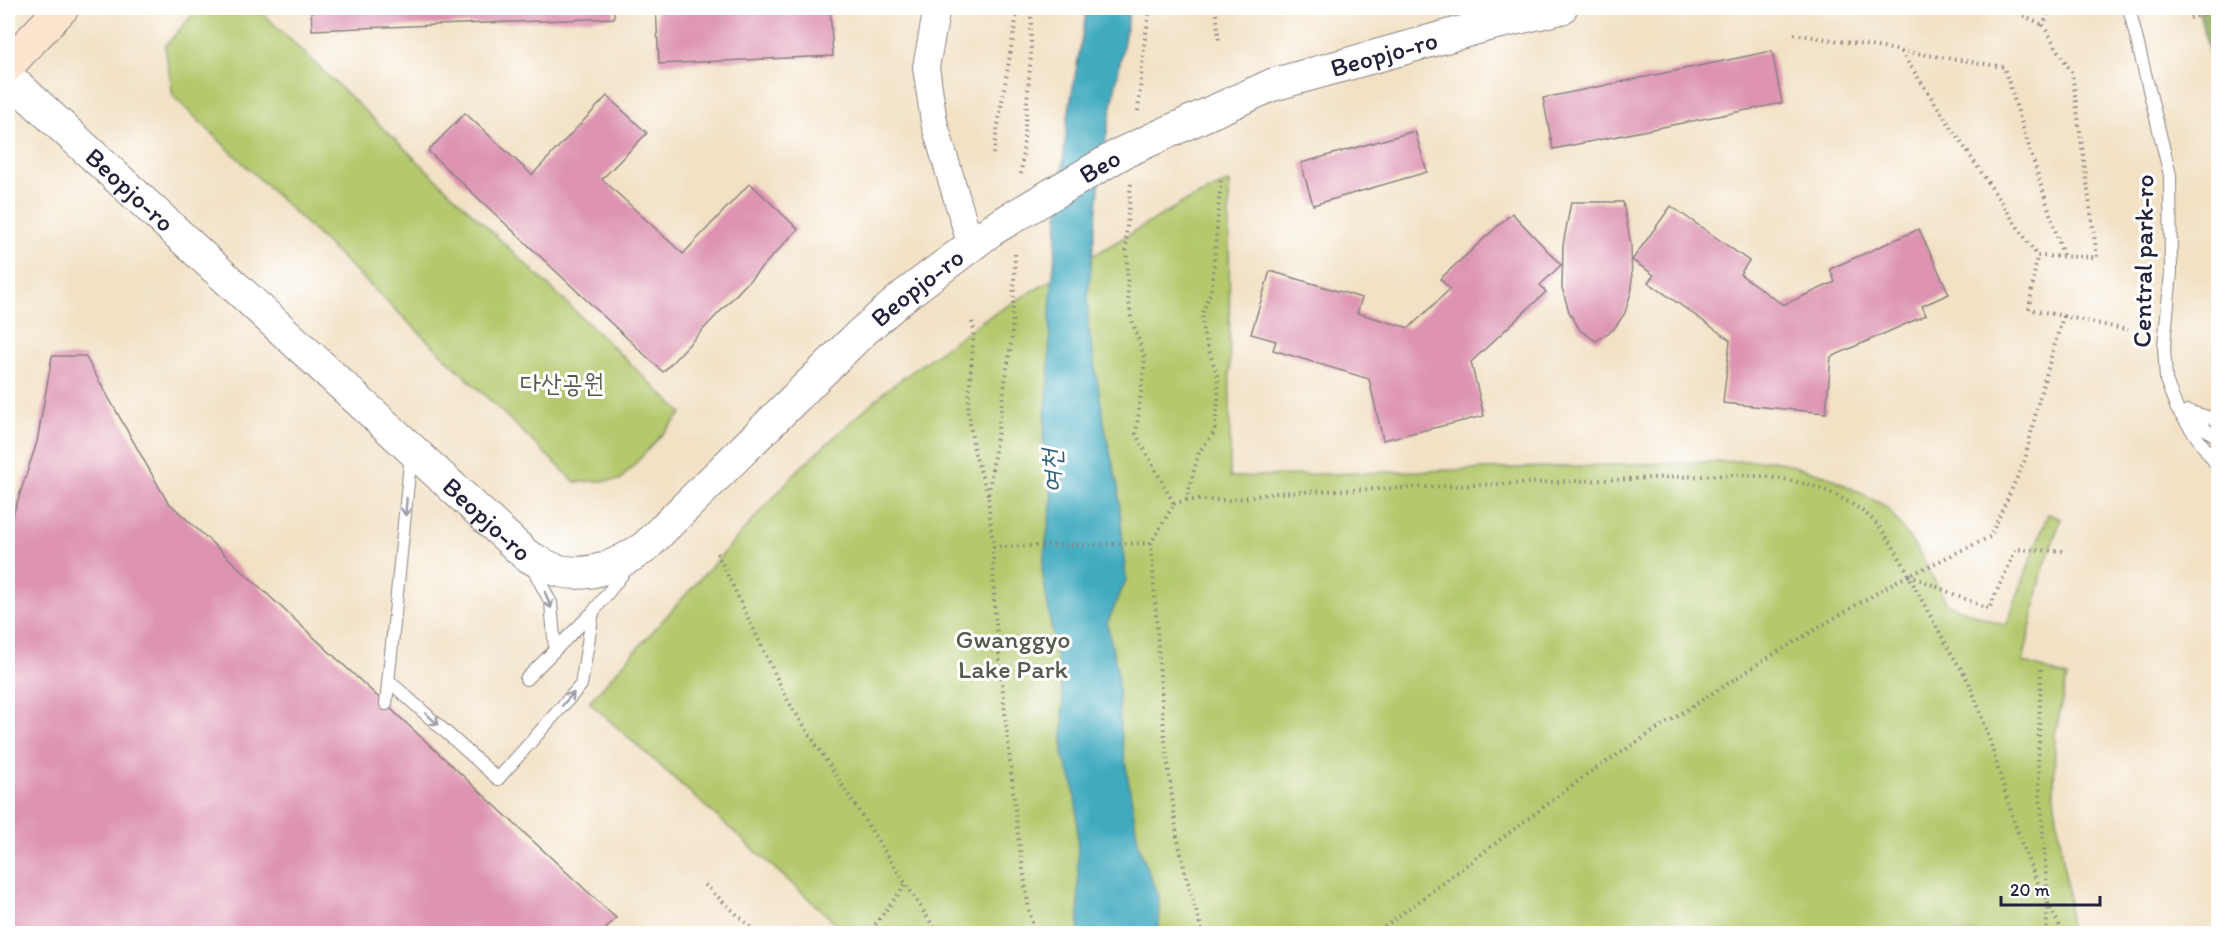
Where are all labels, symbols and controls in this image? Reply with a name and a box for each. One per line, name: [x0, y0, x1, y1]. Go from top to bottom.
street label: Beopjo-ro: [1327, 24, 1441, 84]
street label: Beopjo-ro: [79, 141, 181, 239]
street label: Beo: [1073, 142, 1126, 191]
street label: Central park-ro: [2125, 174, 2161, 348]
street label: Beopjo-ro: [864, 241, 970, 334]
park label: 다산공원: [520, 367, 604, 399]
water label: 여천: [1034, 446, 1069, 493]
street label: Beopjo-ro: [436, 470, 538, 568]
one-way arrow: [400, 497, 411, 517]
one-way arrow: [544, 590, 555, 609]
park label: Gwanggyo Lake Park: [956, 623, 1071, 685]
one-way arrow: [561, 692, 575, 707]
one-way arrow: [424, 712, 439, 726]
scale bar: [2001, 869, 2100, 907]
text: 20 m: [2010, 879, 2050, 901]

